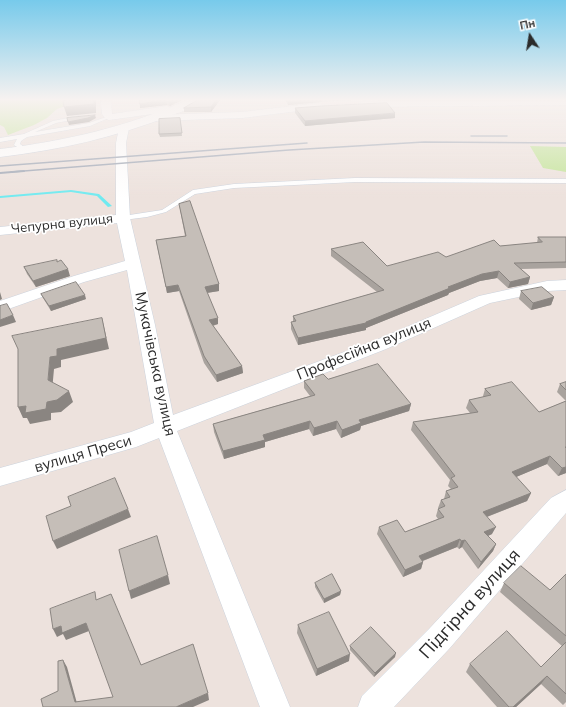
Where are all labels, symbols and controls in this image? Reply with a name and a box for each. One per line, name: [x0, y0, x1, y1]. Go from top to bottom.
north arrow: [510, 16, 550, 56]
text: Пн: [519, 16, 536, 33]
street label: Чепурна вулиця: [10, 211, 114, 237]
street label: Мукачівська вулиця: [131, 290, 179, 438]
street label: Професійна вулиця: [294, 314, 434, 384]
street label: вулиця Преси: [32, 431, 134, 477]
street label: Підгірна вулиця: [415, 545, 525, 663]

